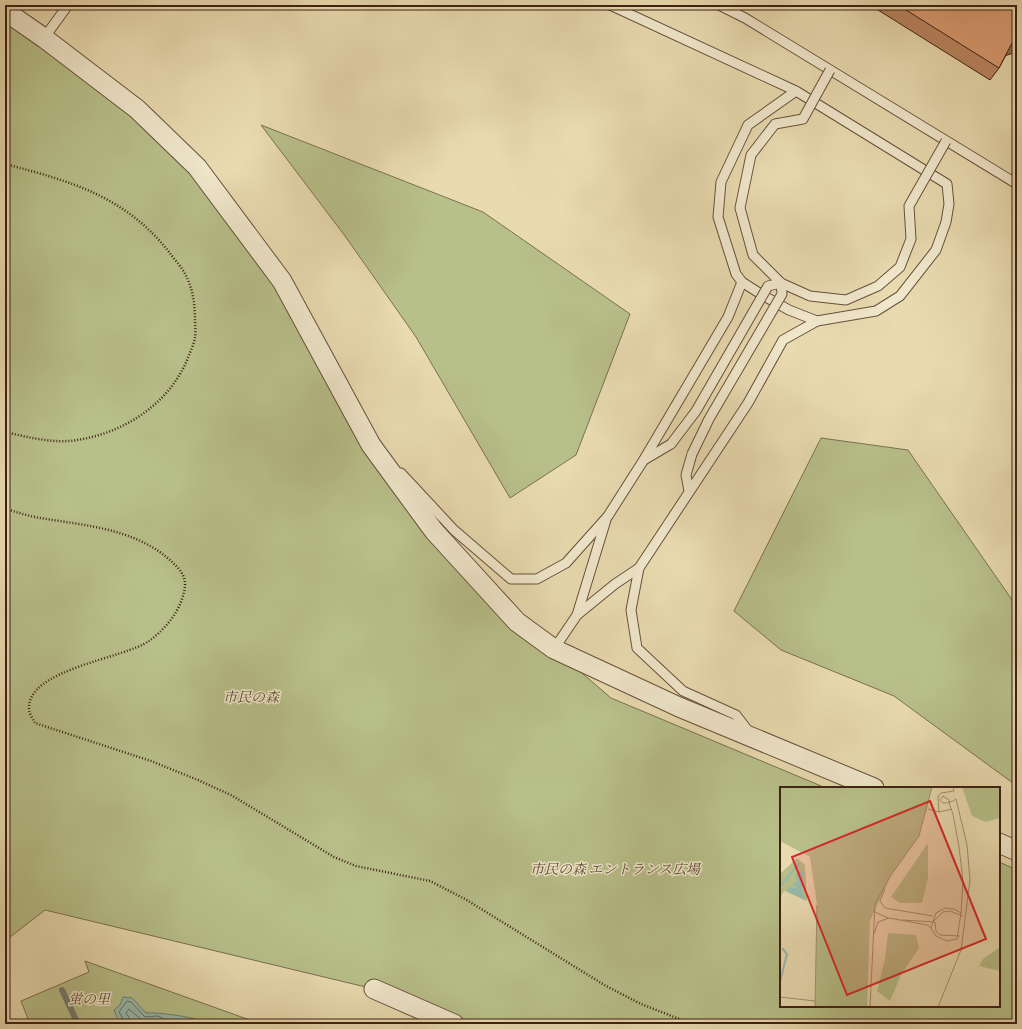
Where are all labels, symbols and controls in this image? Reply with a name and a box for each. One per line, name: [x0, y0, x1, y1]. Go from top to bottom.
park label: 市民の森: [223, 689, 281, 708]
inset map: [780, 787, 1000, 1007]
park label: 市民の森 エントランス広場: [530, 861, 702, 880]
park label: 蛍の里: [68, 991, 111, 1010]

